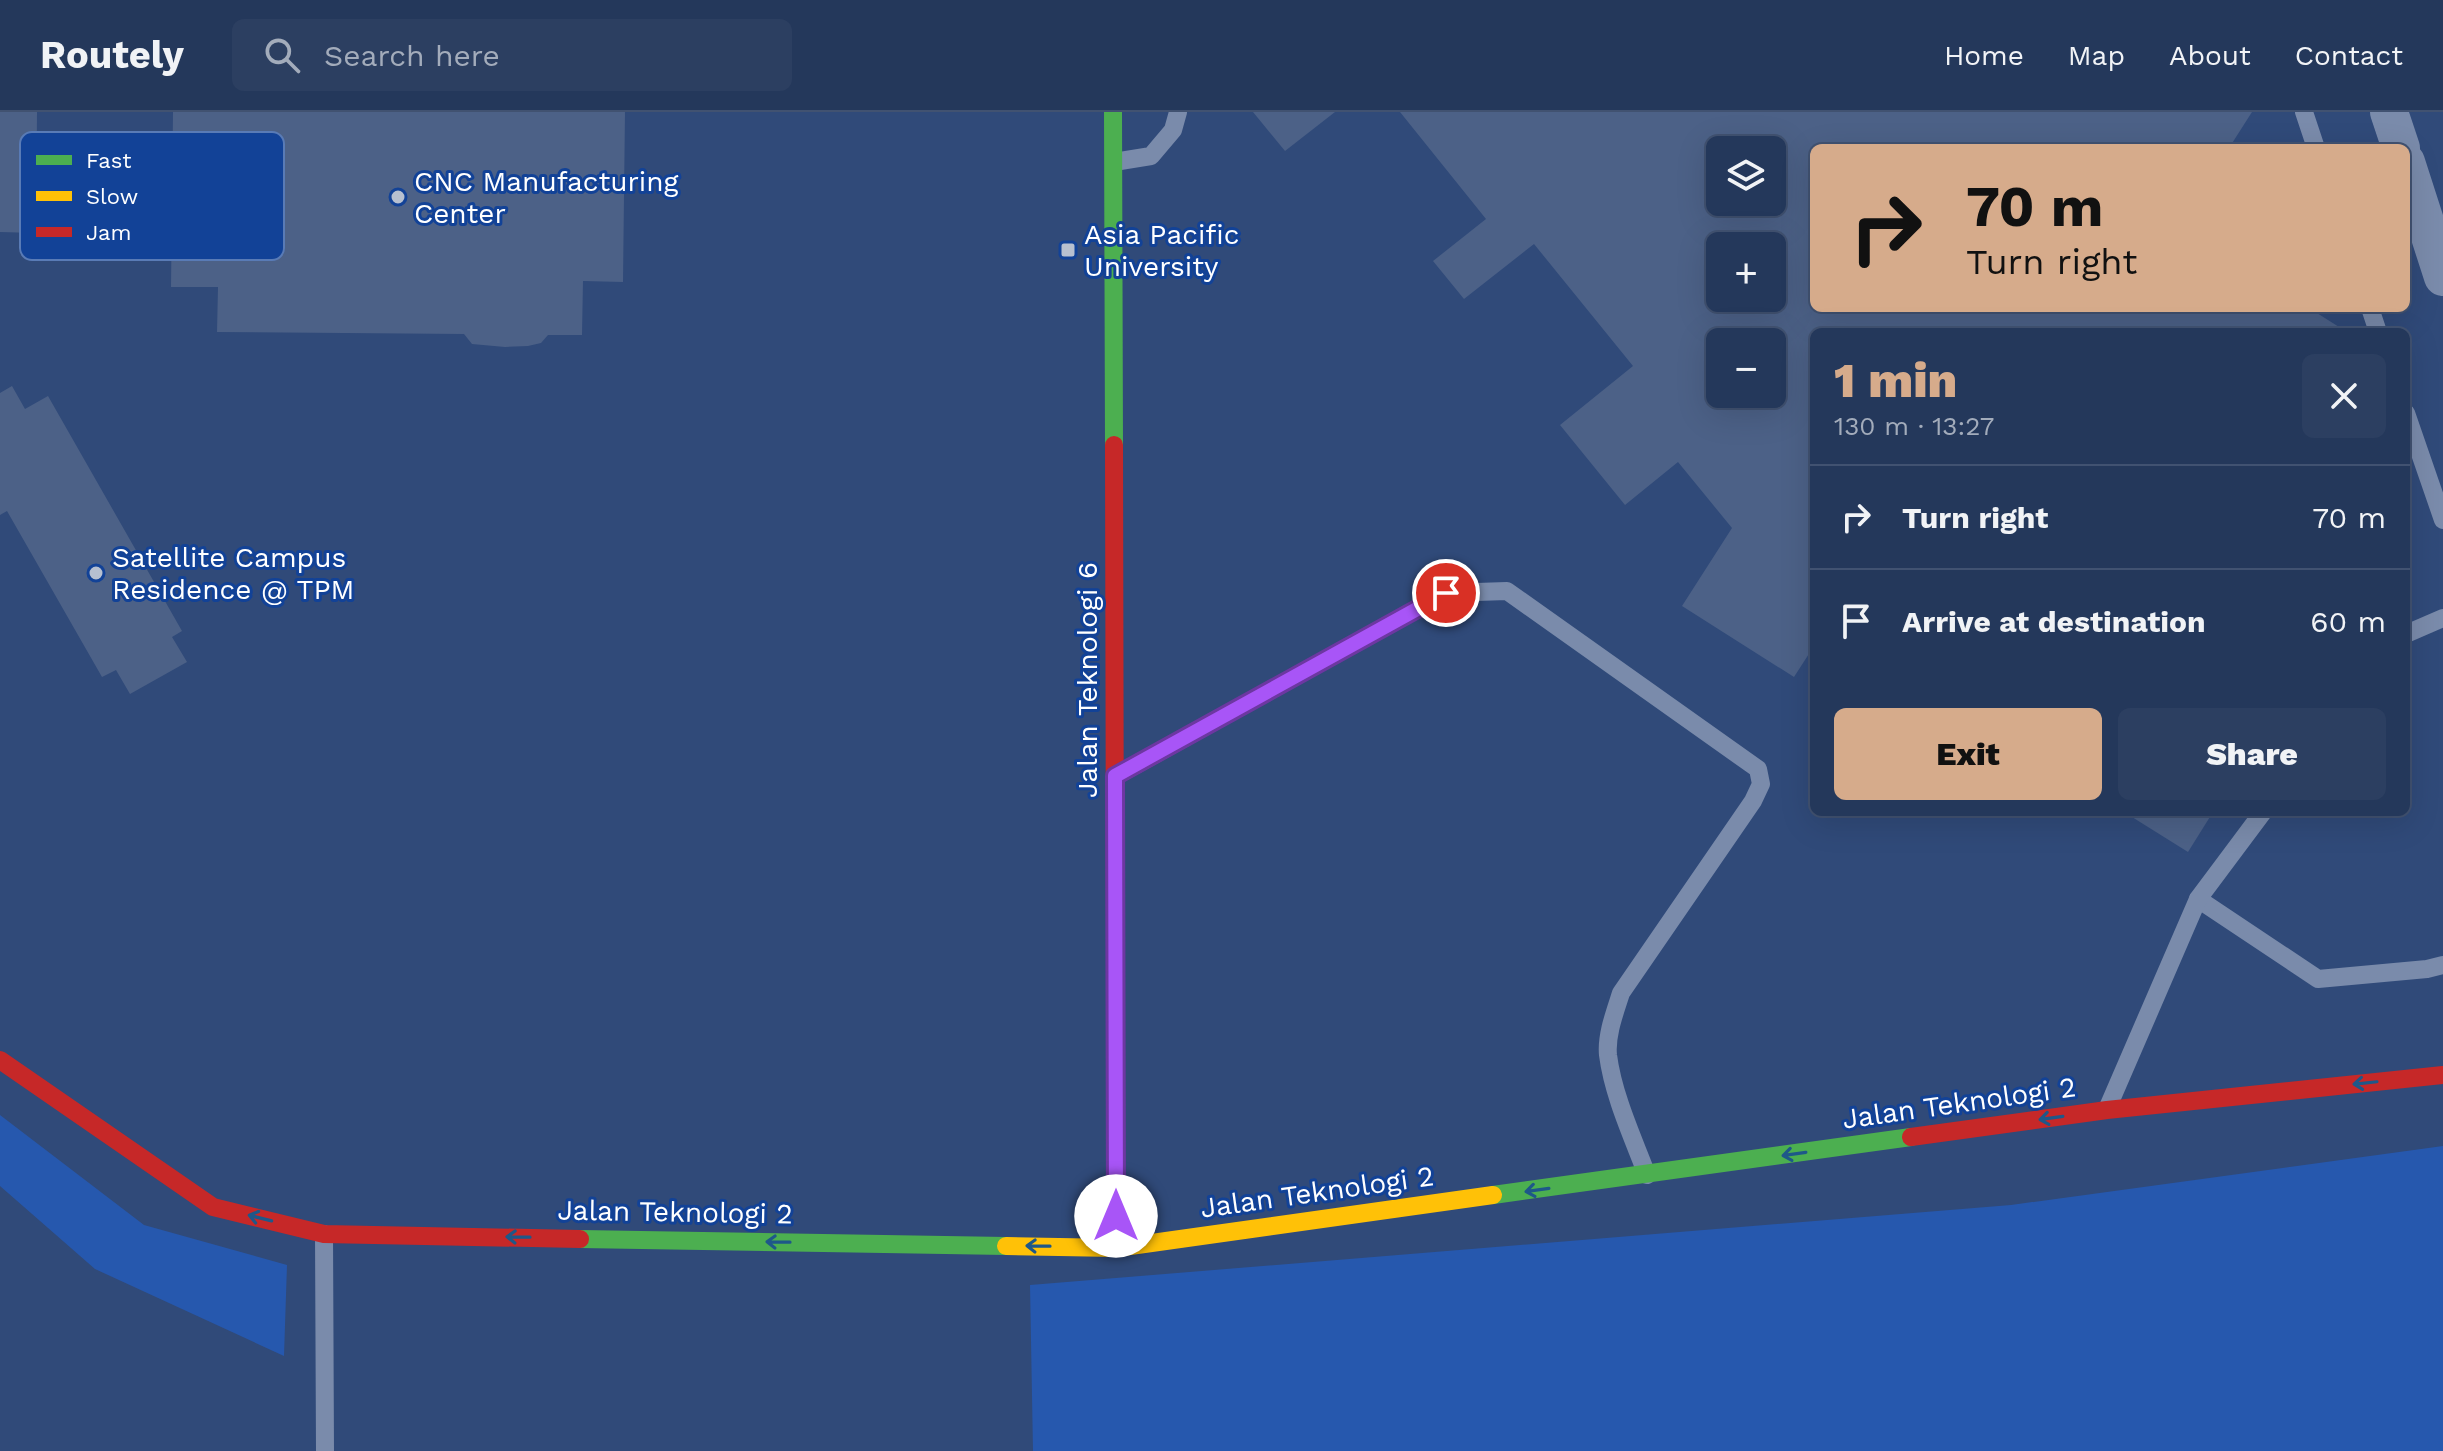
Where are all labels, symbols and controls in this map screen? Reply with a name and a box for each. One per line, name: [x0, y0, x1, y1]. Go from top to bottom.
search box: [232, 19, 792, 91]
text: Routely: [40, 33, 184, 77]
icon: search: [260, 33, 304, 77]
text: Search here: [324, 38, 500, 73]
text: Home: [1944, 39, 2024, 72]
text: Map: [2068, 39, 2125, 72]
text: About: [2169, 39, 2251, 72]
text: Contact: [2295, 39, 2403, 72]
legend: [20, 132, 284, 260]
map controls: [1706, 136, 1786, 408]
button: layers: [1706, 136, 1786, 216]
text: Fast: [86, 148, 132, 173]
place label: CNC Manufacturing Center: [414, 165, 679, 230]
text: 70 m: [1966, 174, 2103, 240]
icon: right: [1834, 176, 1938, 280]
text: Slow: [86, 184, 138, 209]
marker: CNC Manufacturing Center: [389, 188, 407, 206]
place label: Asia Pacific University: [1084, 218, 1240, 283]
text: Jam: [86, 220, 131, 245]
button: +: [1706, 232, 1786, 312]
marker: Asia Pacific University: [1059, 241, 1077, 259]
text: Turn right: [1966, 241, 2137, 283]
button: −: [1706, 328, 1786, 408]
text: 1 min: [1834, 352, 1957, 409]
button: close: [2302, 354, 2386, 438]
text: 130 m · 13:27: [1834, 411, 1994, 441]
icon: right: [1834, 495, 1878, 539]
text: Turn right: [1902, 500, 2048, 535]
text: 70 m: [2312, 500, 2386, 535]
place label: Satellite Campus Residence @ TPM: [112, 541, 354, 606]
pin: [1412, 559, 1480, 627]
street label: Jalan Teknologi 6: [1071, 562, 1104, 798]
marker: Satellite Campus Residence @ TPM: [87, 564, 105, 582]
icon: arrive: [1424, 571, 1468, 615]
icon: arrive: [1834, 599, 1878, 643]
text: Arrive at destination: [1902, 604, 2206, 639]
text: 60 m: [2310, 604, 2386, 639]
button: Exit: [1834, 708, 2102, 800]
button: Share: [2118, 708, 2386, 800]
street label: Jalan Teknologi 2: [1840, 1070, 2078, 1136]
one-way arrow: [2353, 1075, 2379, 1090]
one-way arrow: [2039, 1111, 2065, 1126]
one-way arrow: [1782, 1147, 1807, 1162]
street label: Jalan Teknologi 2: [1198, 1159, 1436, 1225]
position arrow: [1074, 1174, 1158, 1258]
one-way arrow: [1524, 1183, 1550, 1198]
street label: Jalan Teknologi 2: [557, 1193, 793, 1231]
one-way arrow: [248, 1210, 274, 1225]
one-way arrow: [505, 1230, 532, 1245]
one-way arrow: [765, 1234, 792, 1250]
one-way arrow: [1025, 1239, 1052, 1254]

